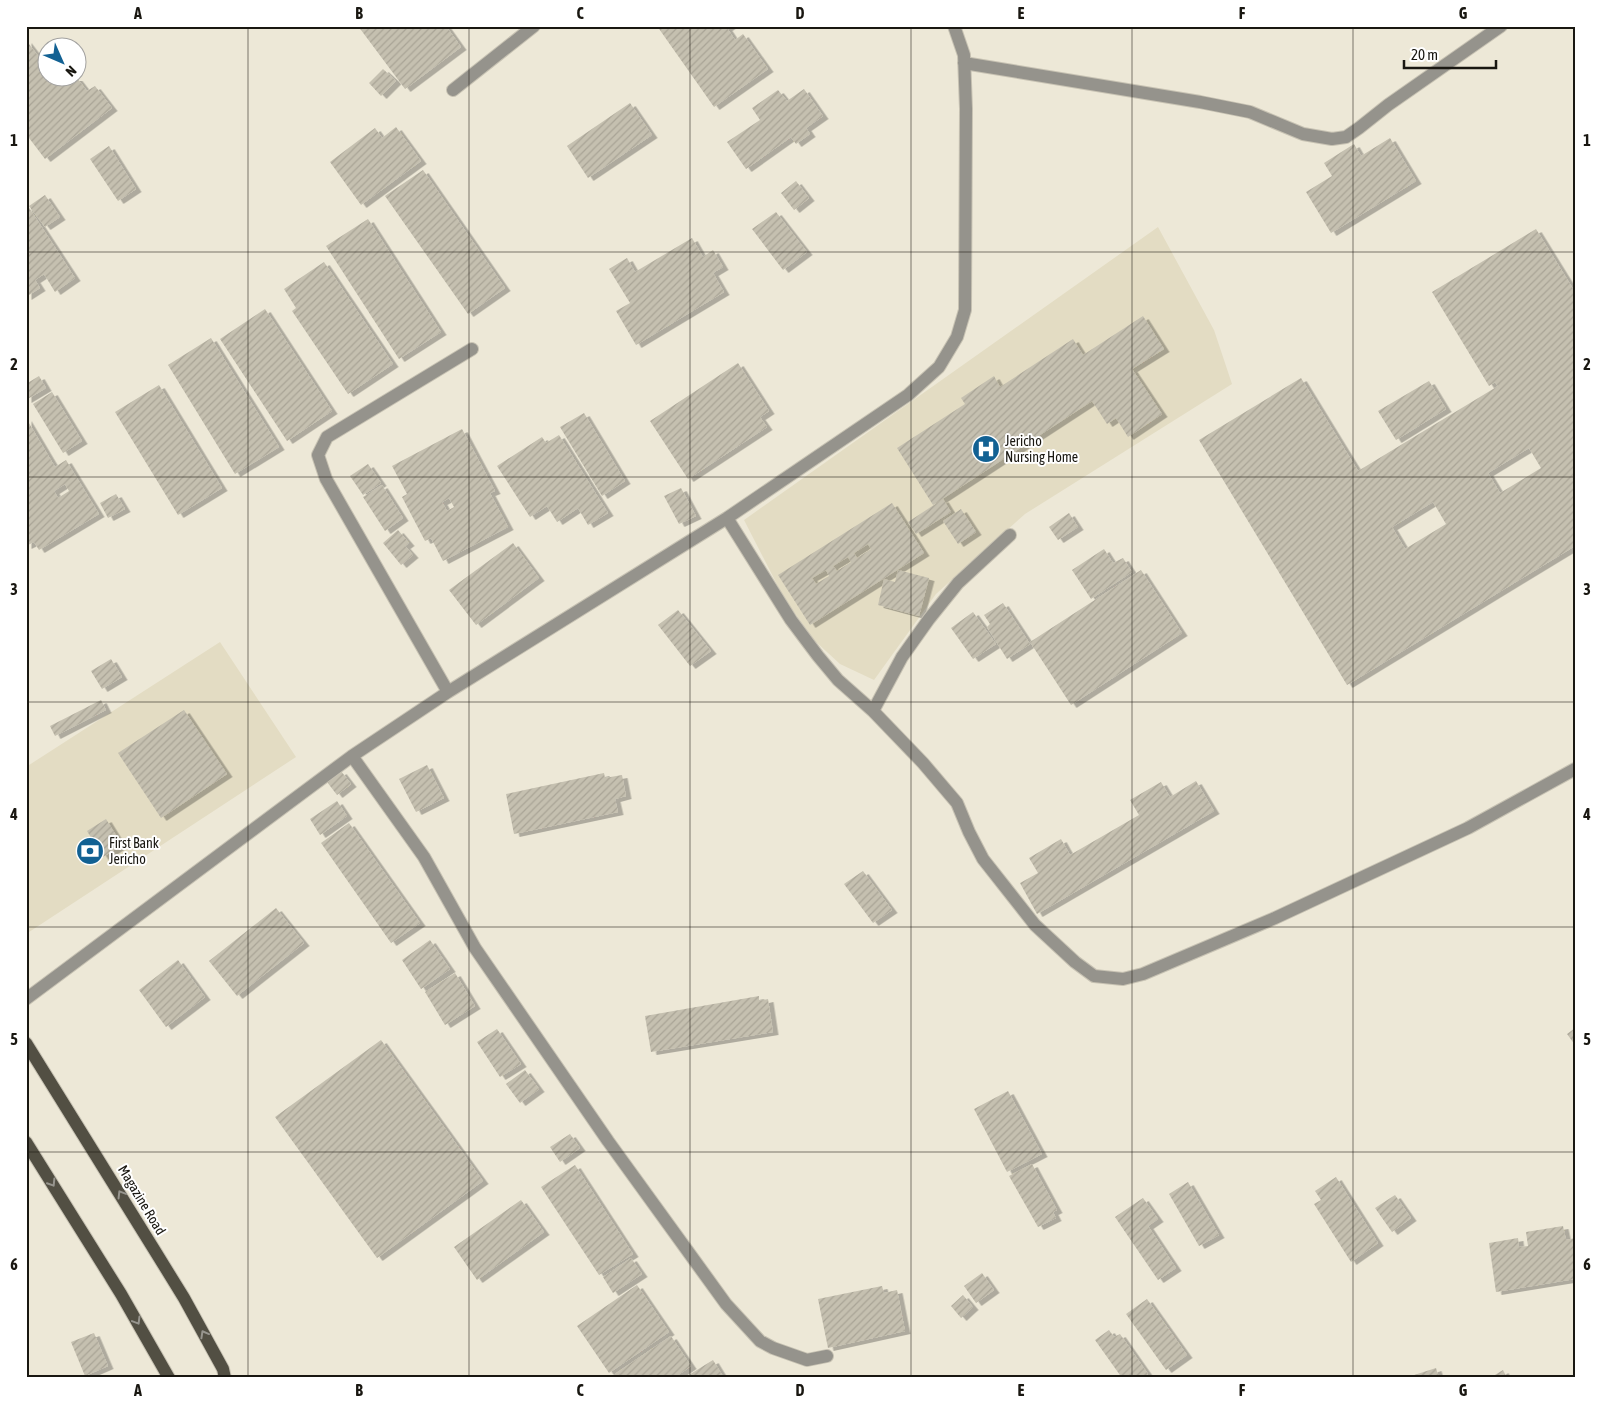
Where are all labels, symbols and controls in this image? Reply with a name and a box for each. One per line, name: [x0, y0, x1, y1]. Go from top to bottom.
text: A: [133, 4, 142, 22]
text: B: [355, 4, 363, 22]
text: C: [576, 4, 584, 22]
text: D: [796, 4, 805, 22]
text: E: [1018, 4, 1025, 22]
text: F: [1239, 4, 1246, 22]
text: G: [1459, 4, 1468, 22]
north arrow: [38, 38, 88, 88]
scale bar: [1404, 38, 1496, 70]
text: 20 m: [1411, 46, 1438, 63]
text: N: [63, 63, 80, 80]
text: 1: [10, 131, 18, 149]
text: 1: [1583, 131, 1591, 149]
text: 2: [10, 355, 18, 373]
text: 2: [1583, 355, 1591, 373]
place label: Jericho Nursing Home: [1005, 433, 1078, 465]
hospital icon: Jericho Nursing Home: [971, 434, 1001, 464]
text: 3: [10, 580, 18, 598]
text: 3: [1583, 580, 1591, 598]
text: 4: [9, 805, 18, 823]
text: 4: [1582, 805, 1591, 823]
place label: First Bank Jericho: [109, 835, 159, 867]
bank icon: First Bank Jericho: [75, 836, 105, 866]
text: 5: [10, 1030, 18, 1048]
text: 5: [1583, 1030, 1591, 1048]
street label: Magazine Road: [115, 1162, 169, 1238]
one-way arrow: [46, 1177, 56, 1186]
one-way arrow: [118, 1191, 127, 1200]
text: 6: [10, 1255, 18, 1273]
text: 6: [1583, 1255, 1591, 1273]
one-way arrow: [130, 1316, 140, 1325]
one-way arrow: [200, 1331, 210, 1340]
text: A: [133, 1381, 142, 1399]
text: B: [355, 1381, 363, 1399]
text: C: [576, 1381, 584, 1399]
text: D: [796, 1381, 805, 1399]
text: E: [1018, 1381, 1025, 1399]
text: F: [1239, 1381, 1246, 1399]
text: G: [1459, 1381, 1468, 1399]

